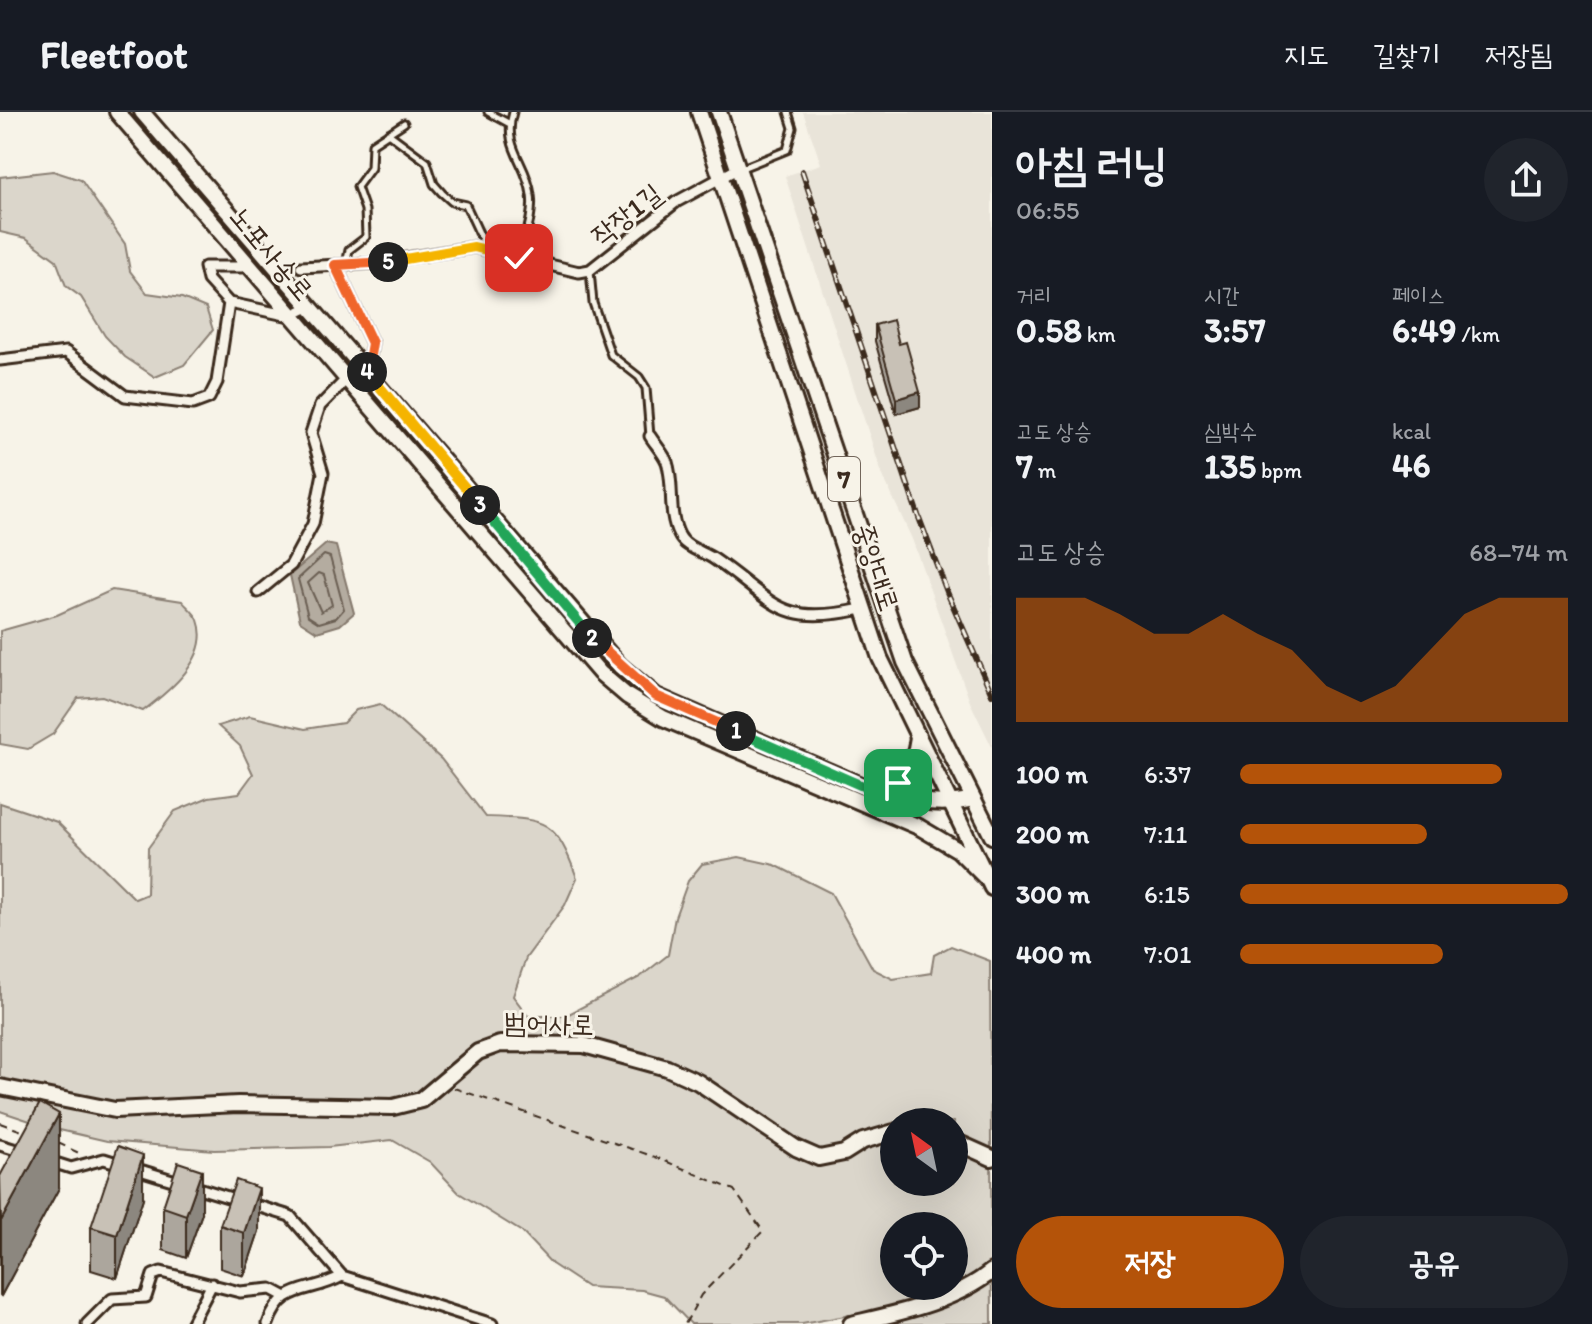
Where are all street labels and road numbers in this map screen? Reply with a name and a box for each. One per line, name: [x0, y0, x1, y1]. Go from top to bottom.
street label: 작장1길: [584, 176, 668, 252]
street label: 노포사송로: [223, 199, 321, 307]
road number: 7: [828, 457, 860, 501]
street label: 중앙대로: [847, 519, 907, 615]
street label: 범어사로: [503, 1004, 595, 1042]

